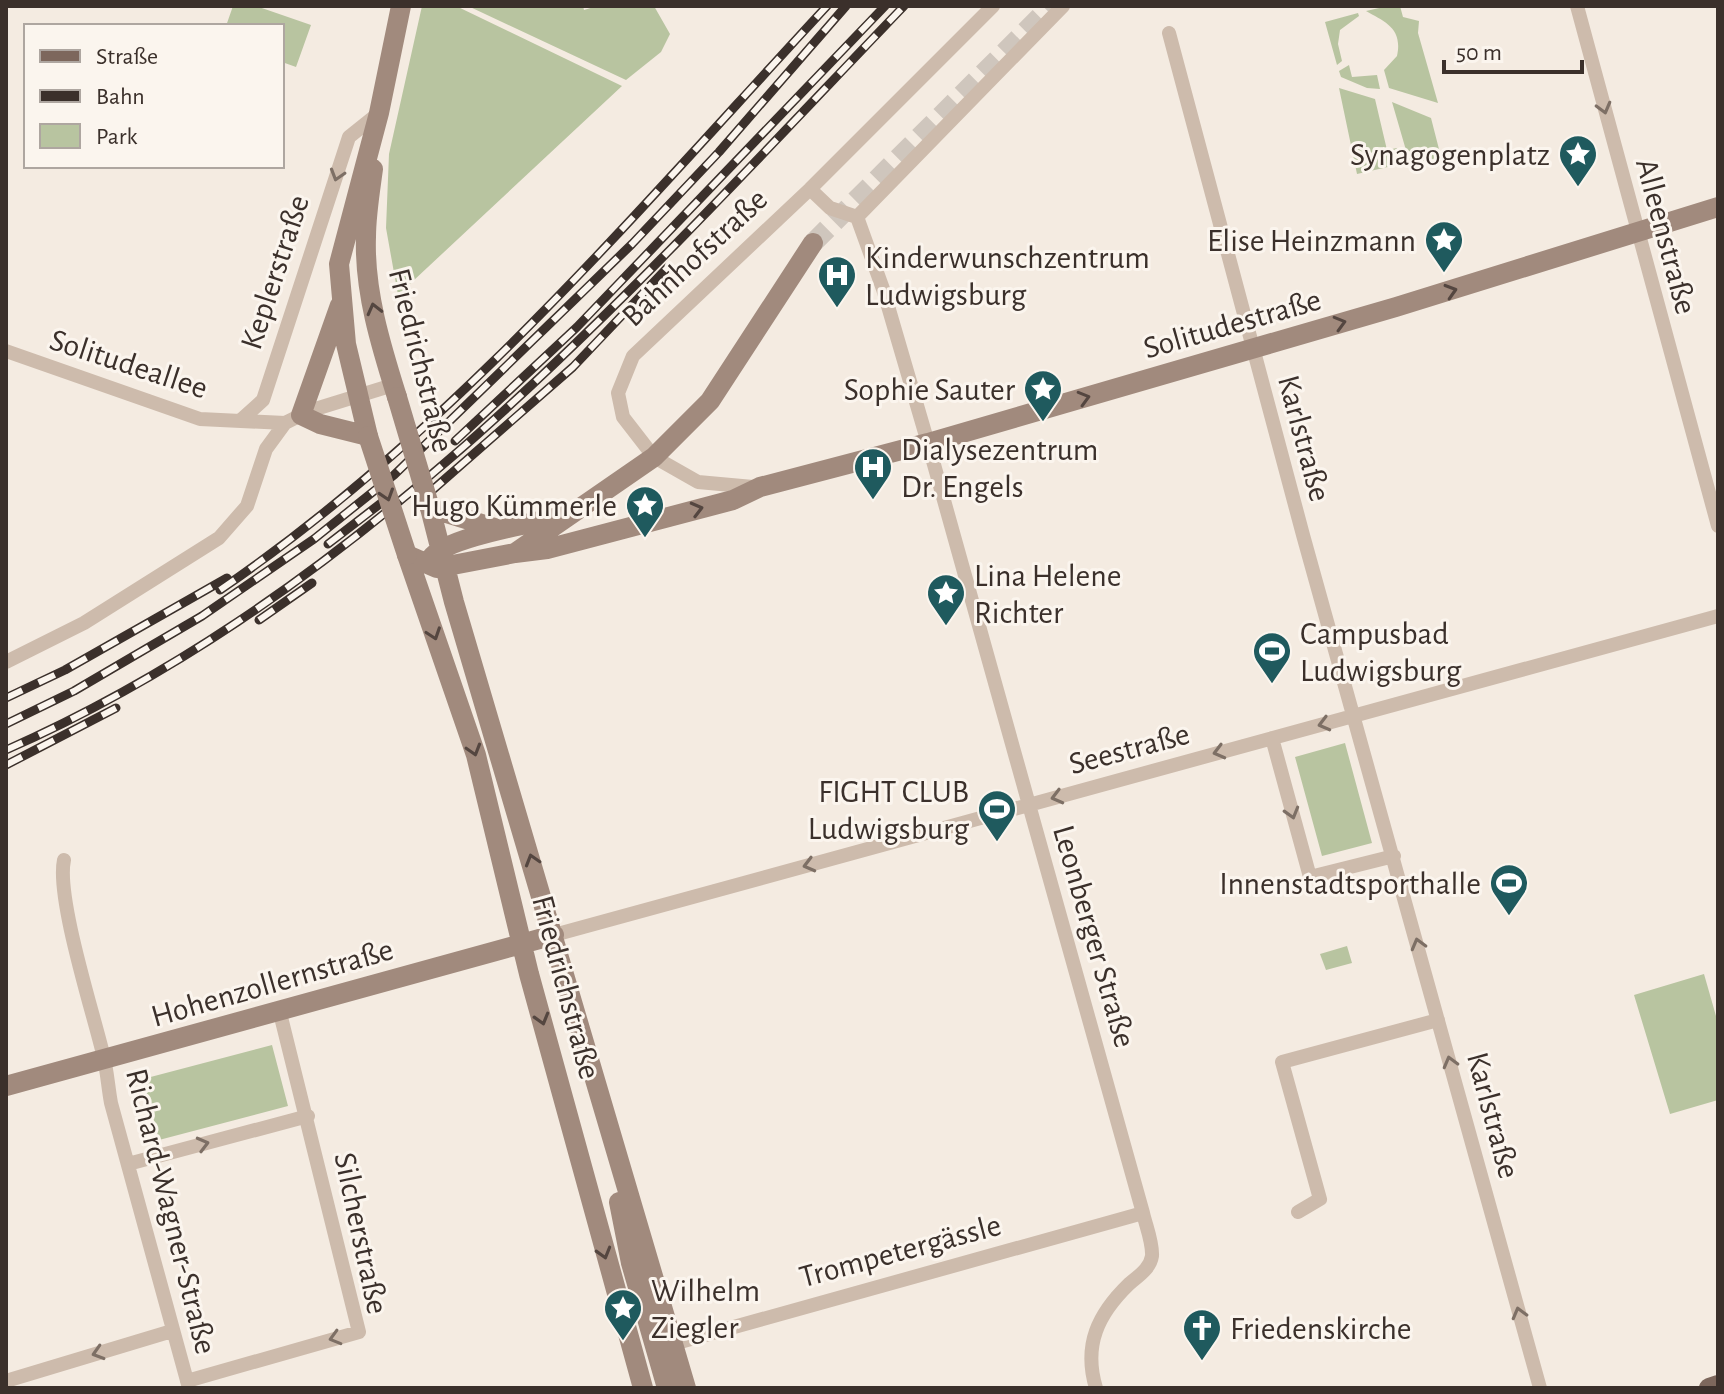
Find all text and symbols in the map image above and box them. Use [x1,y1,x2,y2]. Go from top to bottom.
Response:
legend [24,24,284,168]
scale bar [1444,24,1582,74]
text: 50 m [1456,41,1502,65]
text: Straße [96,45,158,69]
text: Bahn [96,85,145,109]
one-way arrow [1594,101,1611,115]
text: Park [96,125,137,149]
place icon: Synagogenplatz [1557,133,1599,188]
place label: Synagogenplatz [1350,139,1550,171]
street label: Alleenstraße [1630,155,1702,318]
one-way arrow [330,168,346,181]
street label: Bahnhofstraße [616,183,773,333]
street label: Keplerstraße [235,191,315,353]
place icon: Elise Heinzmann [1423,219,1465,274]
place label: Elise Heinzmann [1207,225,1416,257]
place label: Kinderwunschzentrum Ludwigsburg [865,242,1150,311]
hospital icon: Kinderwunschzentrum Ludwigsburg [816,254,858,309]
street label: Friedrichstraße [383,265,459,456]
street label: Solitudestraße [1140,283,1325,365]
one-way arrow [1444,284,1458,300]
one-way arrow [366,303,383,317]
one-way arrow [1332,316,1346,332]
street label: Solitudeallee [46,323,212,404]
place icon: Sophie Sauter [1022,368,1064,423]
street label: Karlstraße [1272,372,1336,505]
place label: Sophie Sauter [844,374,1016,406]
one-way arrow [1076,391,1090,407]
place label: Dialysezentrum Dr. Engels [901,434,1098,503]
hospital icon: Dialysezentrum Dr. Engels [852,446,894,501]
place icon: Hugo Kümmerle [624,484,666,539]
one-way arrow [378,488,394,502]
place label: Hugo Kümmerle [411,490,617,522]
one-way arrow [690,502,704,519]
place label: Lina Helene Richter [974,560,1122,629]
place icon: Lina Helene Richter [925,572,967,627]
place label: Campusbad Ludwigsburg [1300,618,1462,687]
one-way arrow [425,626,441,640]
sports icon: Campusbad Ludwigsburg [1251,630,1293,685]
one-way arrow [1317,714,1331,731]
street label: Seestraße [1066,718,1193,780]
one-way arrow [464,743,480,757]
one-way arrow [1212,743,1226,760]
place label: FIGHT CLUB Ludwigsburg [808,776,969,845]
one-way arrow [1051,787,1065,804]
sports icon: FIGHT CLUB Ludwigsburg [976,788,1018,843]
one-way arrow [1283,806,1299,820]
street label: Leonberger Straße [1047,822,1141,1051]
one-way arrow [525,854,541,867]
one-way arrow [802,856,816,872]
sports icon: Innenstadtsporthalle [1488,862,1530,917]
place label: Innenstadtsporthalle [1219,868,1481,900]
street label: Friedrichstraße [526,892,606,1082]
street label: Hohenzollernstraße [148,933,397,1033]
one-way arrow [1410,938,1427,952]
one-way arrow [533,1012,550,1026]
street label: Karlstraße [1461,1049,1525,1182]
one-way arrow [1443,1056,1460,1070]
street label: Richard-Wagner-Straße [120,1065,222,1357]
one-way arrow [196,1136,210,1153]
street label: Silcherstraße [328,1150,394,1317]
street label: Trompetergässle [796,1209,1004,1293]
one-way arrow [595,1245,611,1259]
place label: Wilhelm Ziegler [651,1275,760,1344]
place icon: Wilhelm Ziegler [602,1287,644,1342]
one-way arrow [1512,1306,1528,1320]
church icon: Friedenskirche [1181,1307,1223,1362]
place label: Friedenskirche [1230,1313,1412,1345]
one-way arrow [329,1329,343,1345]
one-way arrow [91,1344,105,1360]

